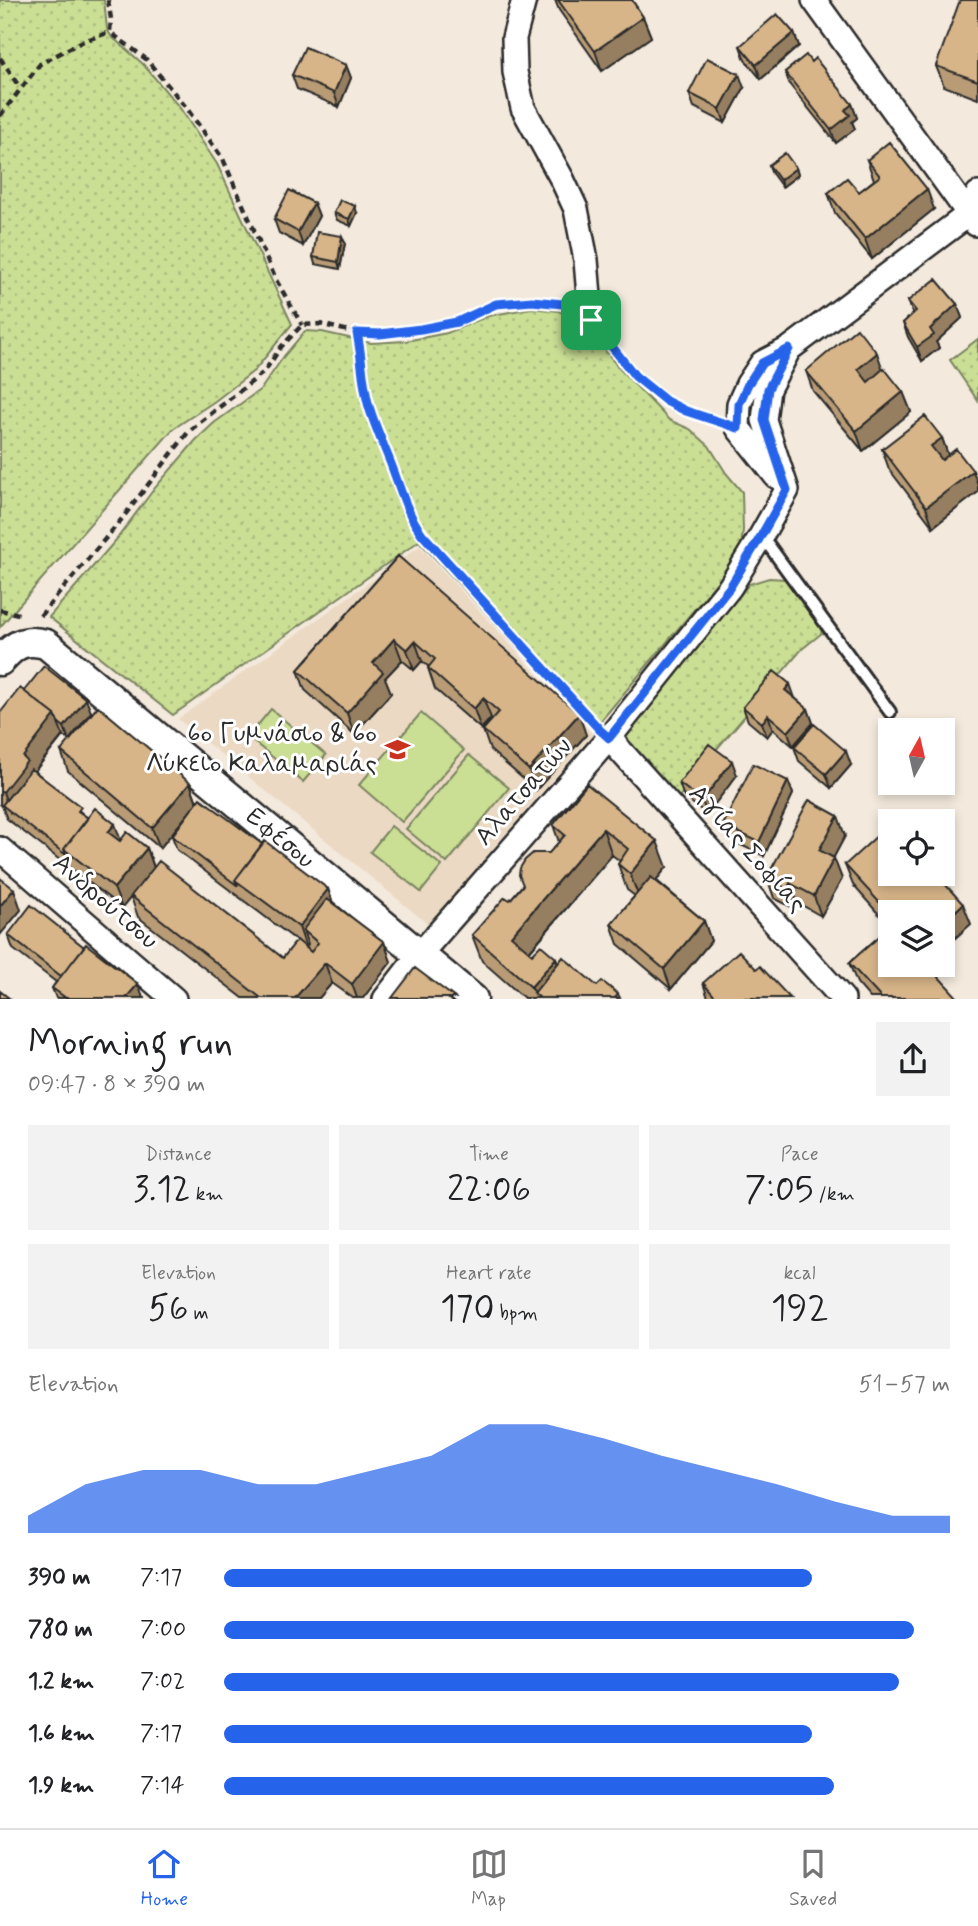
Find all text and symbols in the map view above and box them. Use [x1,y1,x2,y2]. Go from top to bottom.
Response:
pin [561,290,621,350]
icon: arrive [572,301,610,339]
place label: 6ο Γυμνάσιο & 6ο Λύκειο Καλαμαριάς [146,717,377,781]
north arrow [878,718,956,794]
map controls [878,718,955,977]
street label: Αλατσατών [468,731,580,853]
school or university icon: 6ο Γυμνάσιο & 6ο Λύκειο Καλαμαριάς [383,735,411,763]
street label: Αγίας Σοφίας [680,778,814,920]
street label: Εφέσου [238,800,321,877]
button: locate [878,809,955,886]
street label: Ανδρούτσου [45,847,165,957]
button: layers [878,900,955,977]
text: Morning run [28,1019,233,1068]
button: share [876,1022,950,1096]
text: 09:47 · 8 × 390 m [28,1070,205,1100]
text: Distance [145,1142,212,1167]
text: Time [469,1142,509,1167]
text: Pace [781,1142,819,1167]
text: 3.12 [133,1167,191,1213]
text: 22:06 [447,1167,531,1213]
text: 7:05 [745,1167,813,1213]
text: km [191,1182,223,1207]
text: /km [813,1182,855,1207]
text: Elevation [141,1261,216,1286]
text: Heart rate [446,1261,532,1286]
text: kcal [784,1261,816,1286]
text: 56 [148,1286,188,1332]
text: 170 [440,1286,494,1332]
text: 192 [771,1286,828,1332]
text: m [188,1301,209,1326]
text: bpm [494,1301,538,1326]
text: Elevation [28,1370,119,1400]
text: 51–57 m [859,1370,950,1400]
text: 390 m [28,1563,90,1593]
text: 7:17 [140,1563,182,1593]
text: 780 m [28,1615,93,1645]
text: 7:00 [140,1615,186,1645]
text: 1.2 km [28,1667,94,1697]
text: 7:02 [140,1667,185,1697]
text: 1.6 km [28,1719,95,1749]
text: 7:17 [140,1719,182,1749]
text: 1.9 km [28,1771,94,1801]
text: 7:14 [140,1771,184,1801]
tab: Home [141,1845,188,1912]
tab: Map [470,1845,508,1912]
tab: Saved [789,1845,837,1912]

